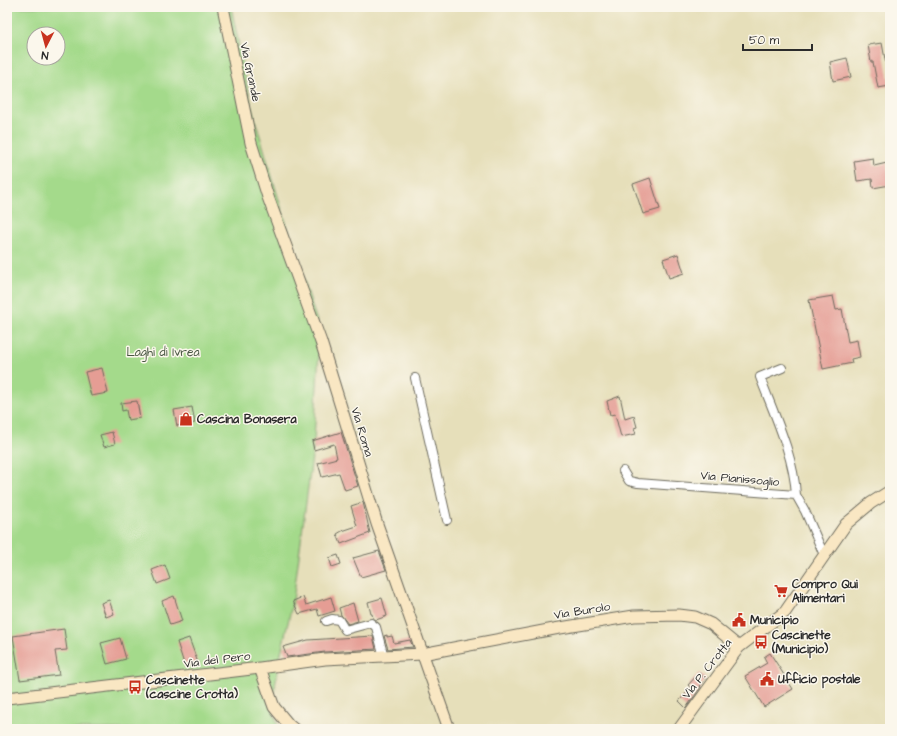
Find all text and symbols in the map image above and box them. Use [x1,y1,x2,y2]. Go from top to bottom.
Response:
north arrow [26,26,66,66]
scale bar [743,26,812,52]
text: 50 m [749,32,780,49]
street label: Via Grande [235,41,265,104]
text: N [41,48,49,63]
park label: Laghi di Ivrea [126,344,200,362]
street label: Via Roma [346,405,378,459]
shop icon: Cascina Bonasera [178,411,194,427]
place label: Cascina Bonasera [197,411,297,428]
street label: Via Pianissoglio [700,467,780,492]
place label: Compro Qui Alimentari [792,576,858,607]
supermarket icon: Compro Qui Alimentari [773,583,789,599]
street label: Via Burolo [553,598,612,624]
public building icon: Municipio [731,612,747,628]
place label: Municipio [750,612,799,630]
place label: Cascinette (Municipio) [771,627,831,659]
bus stop icon: Cascinette (Municipio) [753,634,769,650]
street label: Via P. Crotta [678,635,736,703]
street label: Via del Pero [183,647,252,673]
public building icon: Ufficio postale [759,671,775,687]
place label: Ufficio postale [777,671,861,689]
place label: Cascinette (cascine Crotta) [145,672,239,703]
bus stop icon: Cascinette (cascine Crotta) [127,679,143,695]

